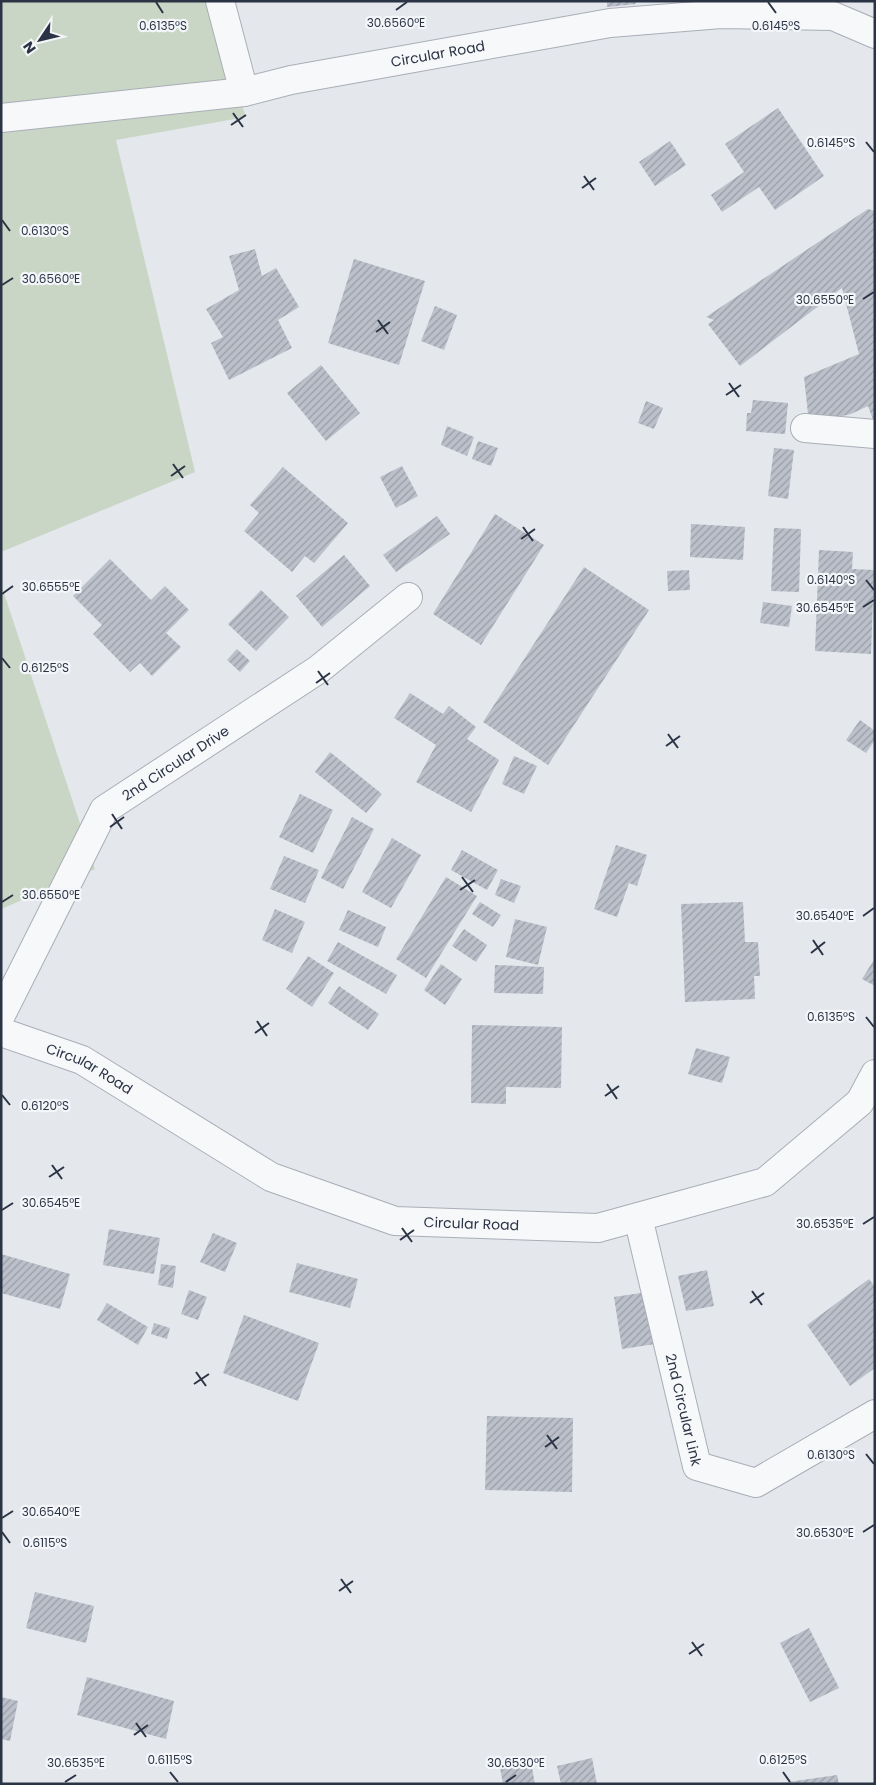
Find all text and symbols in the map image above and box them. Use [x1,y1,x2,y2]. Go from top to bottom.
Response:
text: 30.6560°E [367,14,425,31]
north arrow [15,15,65,65]
text: 0.6135°S [139,17,187,34]
text: 0.6145°S [752,17,800,34]
street label: Circular Road [389,36,486,72]
text: N [18,37,41,58]
text: 0.6145°S [807,134,855,151]
text: 0.6130°S [21,222,69,239]
text: 30.6560°E [22,270,80,287]
text: 30.6550°E [796,291,854,308]
text: 0.6140°S [807,571,855,588]
text: 30.6555°E [22,578,80,595]
text: 30.6545°E [796,599,854,616]
text: 0.6125°S [21,659,69,676]
street label: 2nd Circular Drive [118,720,233,806]
text: 30.6550°E [22,886,80,903]
text: 30.6540°E [796,907,854,924]
text: 0.6135°S [807,1008,855,1025]
street label: Circular Road [43,1038,137,1099]
text: 0.6120°S [21,1097,69,1114]
text: 30.6545°E [22,1194,80,1211]
street label: Circular Road [423,1212,519,1235]
text: 30.6535°E [796,1215,854,1232]
street label: 2nd Circular Link [661,1351,707,1469]
text: 0.6130°S [807,1446,855,1463]
text: 30.6540°E [22,1503,80,1520]
text: 30.6530°E [796,1524,854,1541]
text: 0.6115°S [23,1534,67,1551]
text: 0.6115°S [148,1751,192,1768]
text: 0.6125°S [759,1751,807,1768]
text: 30.6535°E [47,1754,105,1771]
text: 30.6530°E [487,1754,545,1771]

